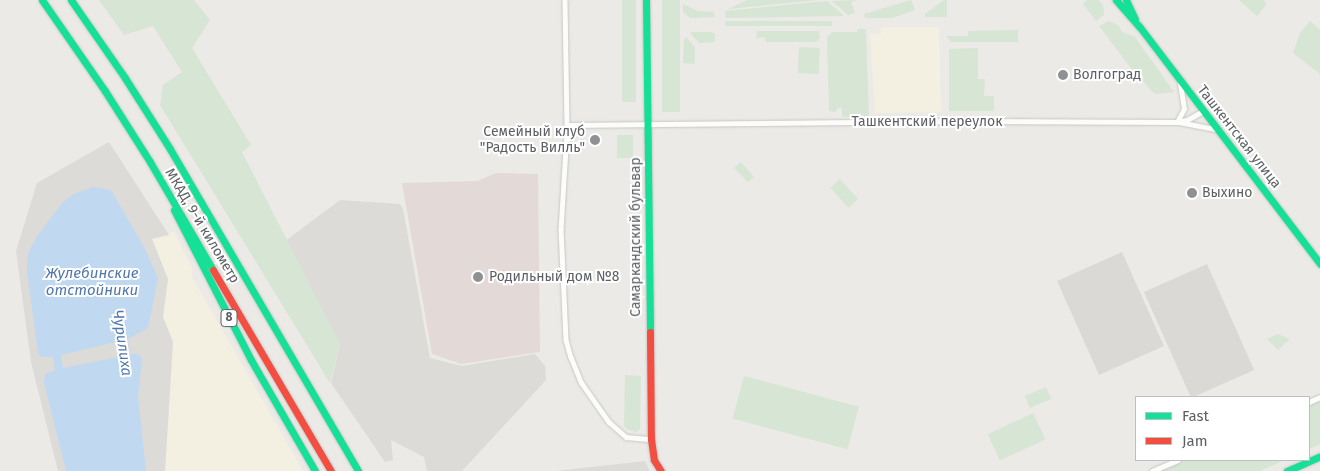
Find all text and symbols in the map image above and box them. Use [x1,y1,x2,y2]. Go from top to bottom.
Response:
place label: Волгоград [1073,67,1141,83]
marker: Волгоград [1057,69,1069,81]
street label: Ташкентская улица [1194,82,1284,192]
street label: Ташкентский переулок [852,114,1002,130]
place label: Семейный клуб "Радость Вилль" [480,124,585,156]
marker: Семейный клуб "Радость Вилль" [589,134,601,146]
street label: Самаркандский бульвар [628,157,644,317]
street label: МКАД, 9-й километр [161,165,243,287]
place label: Выхино [1202,185,1252,201]
marker: Выхино [1186,187,1198,199]
water label: Жулебинские отстойники [45,264,139,299]
place label: Родильный дом №8 [489,269,619,285]
marker: Родильный дом №8 [471,270,485,284]
road number: 8 [220,308,238,328]
water label: Чурилиха [108,309,136,377]
legend [1135,396,1310,461]
text: Fast [1182,407,1209,425]
text: Jam [1182,432,1208,450]

